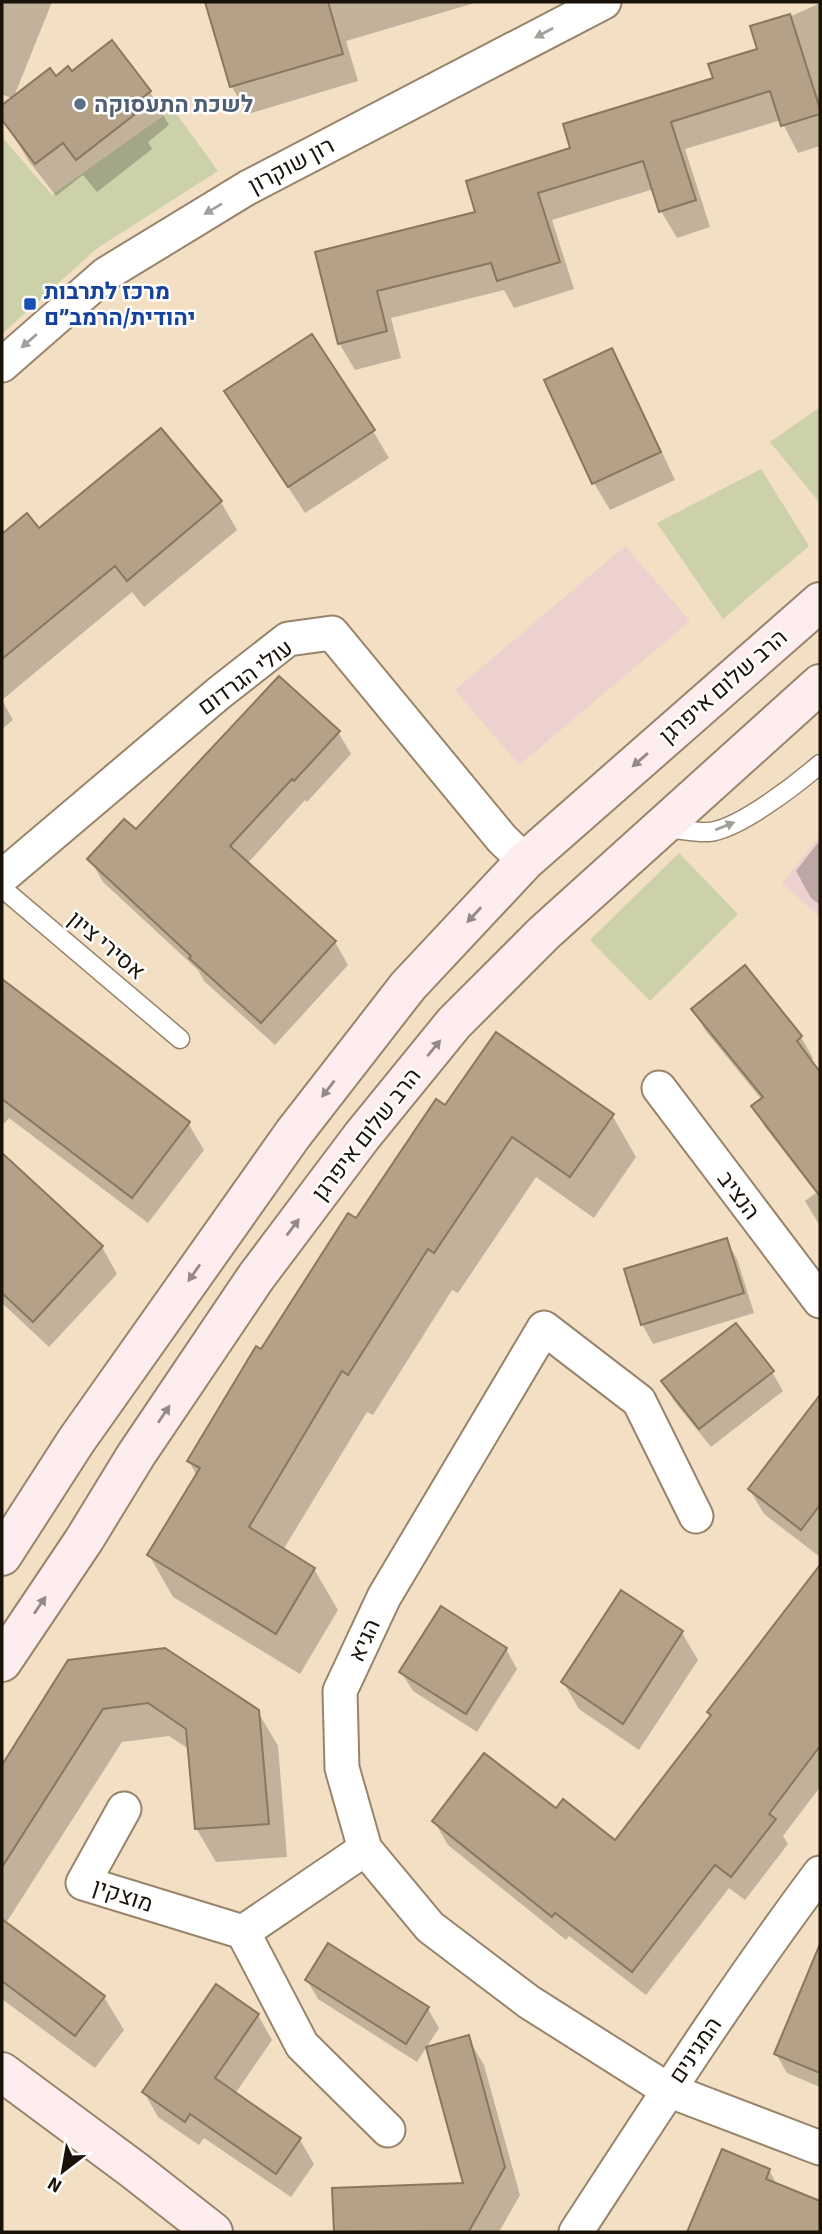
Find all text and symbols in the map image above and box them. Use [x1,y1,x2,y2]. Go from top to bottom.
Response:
one-way arrow [533,27,553,39]
place label: לשכת התעסוקה [94,88,253,121]
marker: לשכת התעסוקה [72,96,88,112]
street label: רון שוקרון [242,129,340,202]
one-way arrow [203,202,223,215]
place label: מרכז לתרבות יהודית/הרמב״ם [44,275,195,334]
marker: מרכז לתרבות יהודית/הרמב״ם [22,296,38,312]
one-way arrow [20,333,38,349]
street label: הרב שלום איפרגן [652,621,795,751]
street label: עולי הגרדום [191,632,300,723]
one-way arrow [631,752,649,768]
one-way arrow [715,821,736,832]
street label: אסירי ציון [61,903,153,988]
one-way arrow [467,906,483,923]
one-way arrow [426,1040,441,1058]
street label: הרב שלום איפרגן [304,1061,429,1208]
one-way arrow [320,1080,335,1098]
street label: הנציב [709,1164,768,1227]
one-way arrow [286,1219,301,1237]
one-way arrow [188,1264,202,1282]
one-way arrow [157,1405,171,1423]
one-way arrow [33,1596,47,1614]
street label: הגיא [340,1613,389,1667]
street label: מוצקין [88,1870,157,1921]
street label: המגינים [661,2010,730,2090]
north arrow [28,2136,98,2206]
text: N [43,2169,67,2199]

